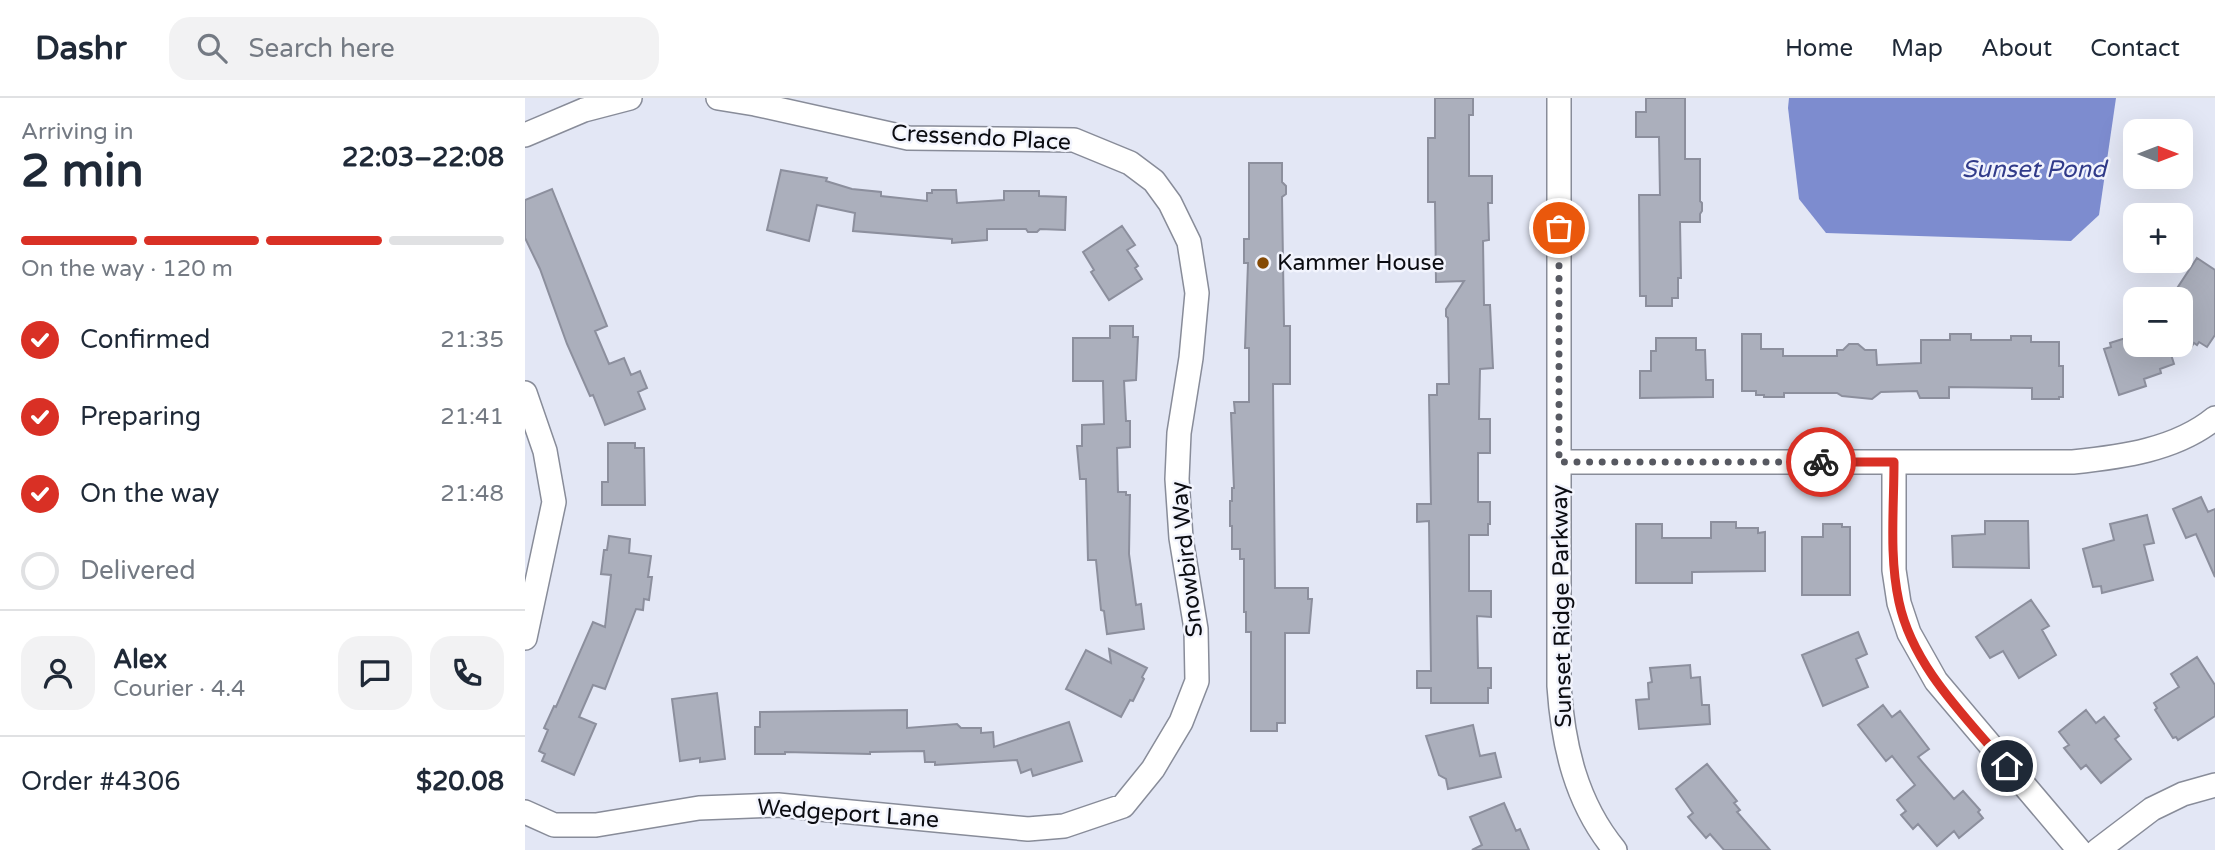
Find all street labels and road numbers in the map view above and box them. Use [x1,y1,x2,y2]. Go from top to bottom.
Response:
street label: Cressendo Place [890,119,1072,157]
street label: Snowbird Way [1165,480,1209,638]
street label: Sunset Ridge Parkway [1546,484,1578,728]
street label: Wedgeport Lane [756,794,940,834]

